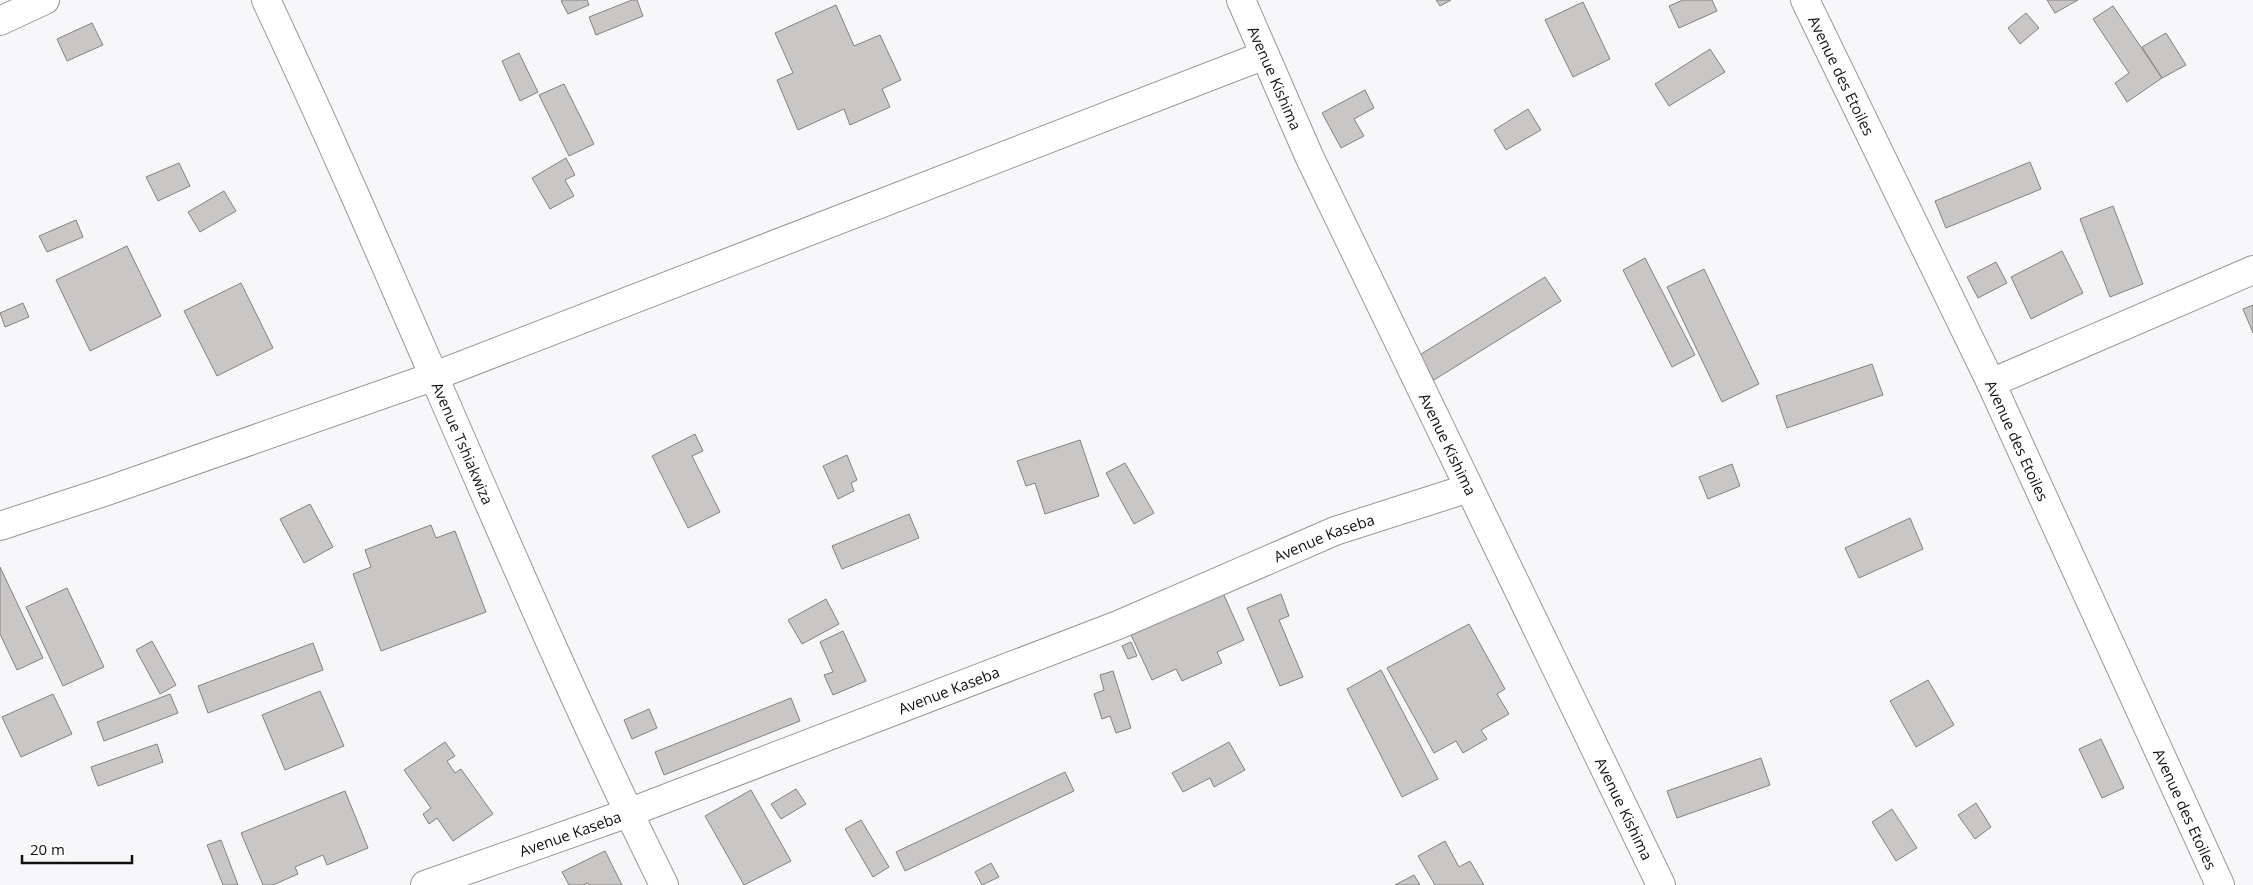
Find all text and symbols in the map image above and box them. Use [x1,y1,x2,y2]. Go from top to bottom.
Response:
street label: Avenue des Etoiles [1804,12,1879,139]
street label: Avenue Kishima [1244,23,1306,133]
street label: Avenue des Etoiles [1981,377,2053,504]
street label: Avenue Tshiakwiza [428,379,498,508]
street label: Avenue Kishima [1415,389,1481,499]
street label: Avenue Kaseba [1270,509,1377,566]
street label: Avenue Kaseba [895,661,1002,718]
street label: Avenue des Etoiles [2149,745,2222,873]
street label: Avenue Kishima [1591,754,1657,863]
street label: Avenue Kaseba [516,806,624,861]
scale bar [22,832,132,864]
text: 20 m [30,839,65,859]

